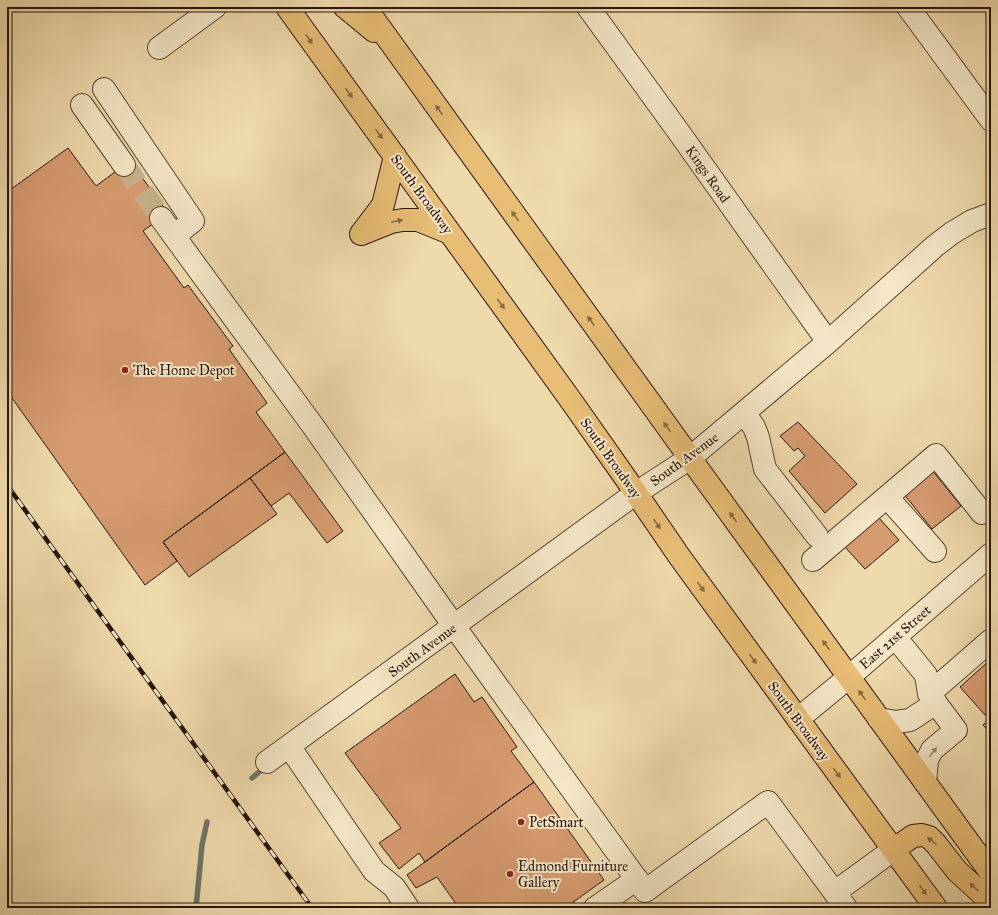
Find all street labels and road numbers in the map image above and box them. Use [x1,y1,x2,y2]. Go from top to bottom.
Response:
street label: Kings Road [682,142,733,206]
street label: South Broadway [387,151,456,238]
street label: South Broadway [577,415,645,502]
street label: South Avenue [647,429,722,490]
street label: East 21st Street [856,602,935,673]
street label: South Avenue [385,620,460,681]
street label: South Broadway [764,678,833,765]

